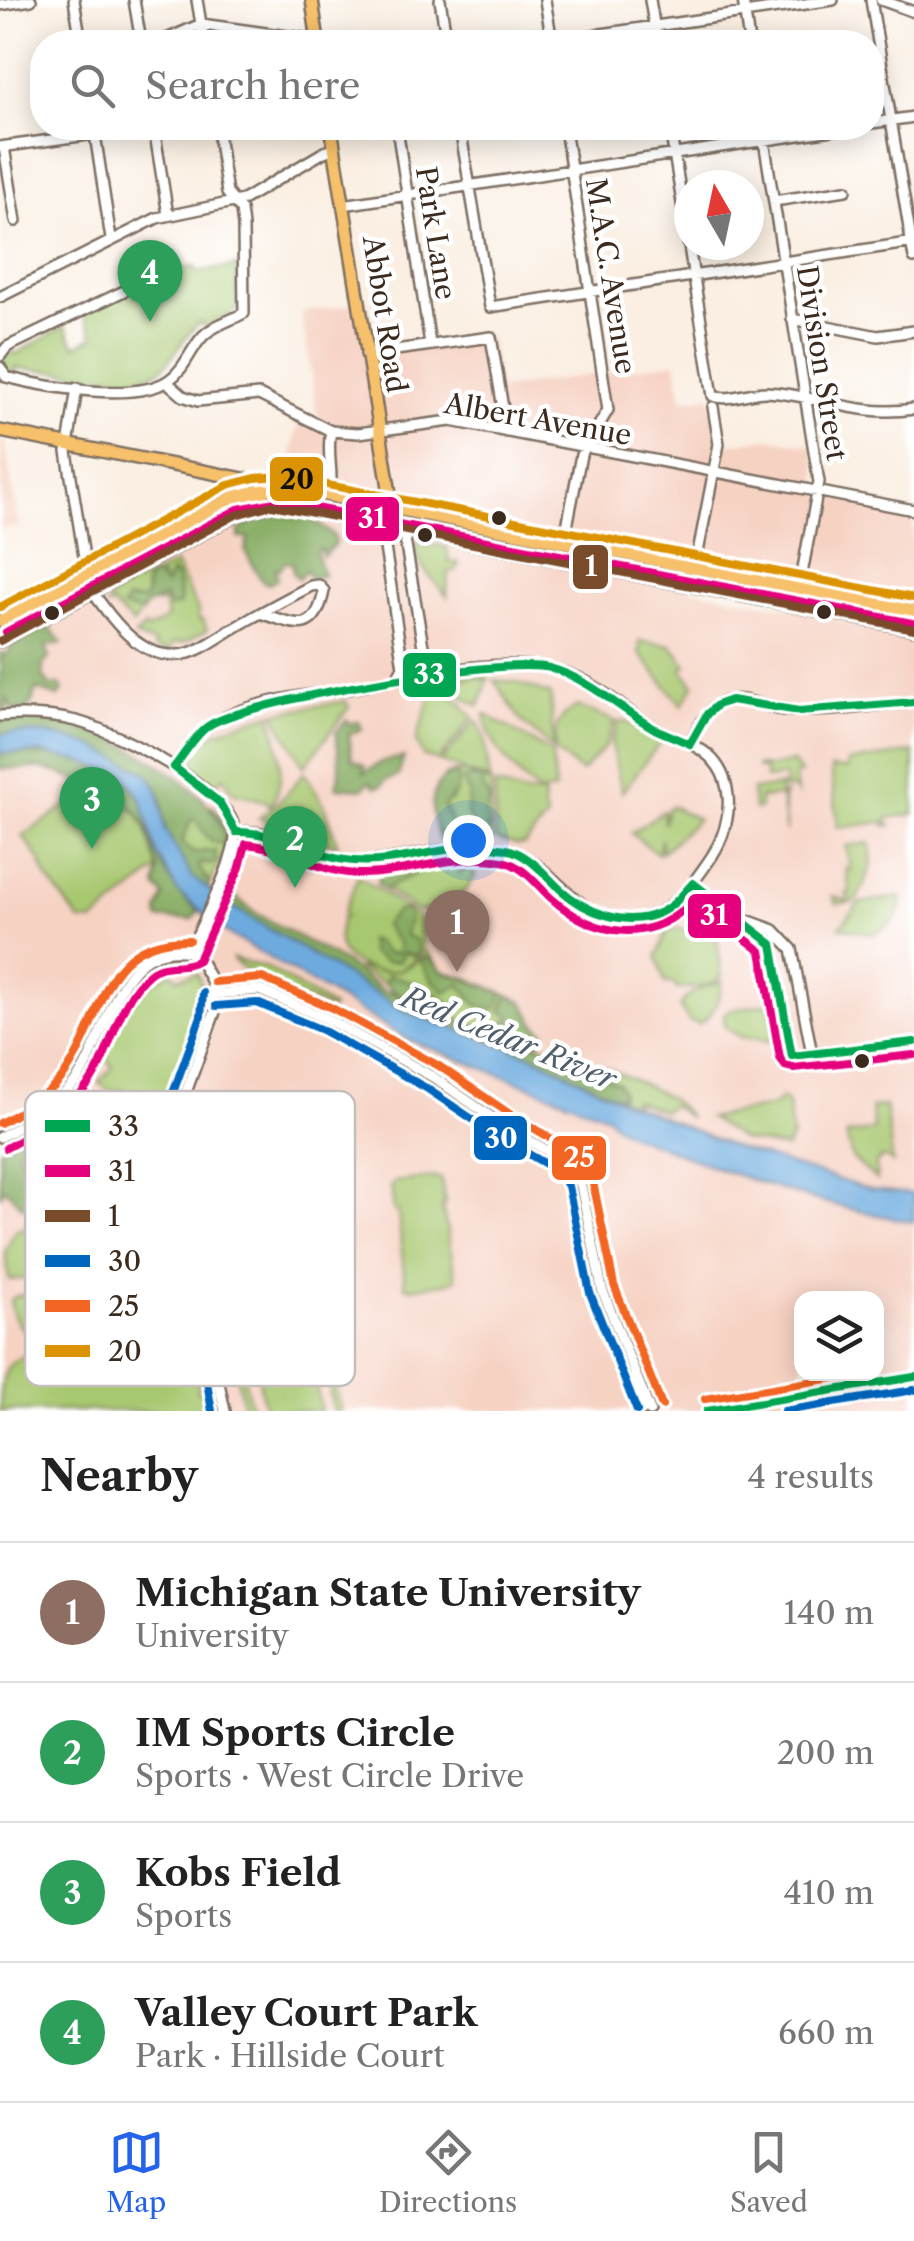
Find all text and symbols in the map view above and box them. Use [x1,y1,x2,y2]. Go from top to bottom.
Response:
search box [30,30,884,140]
icon: search [65,58,120,113]
text: Search here [145,62,360,109]
street label: Park Lane [409,164,463,302]
north arrow [674,170,764,260]
street label: M.A.C. Avenue [579,176,643,376]
street label: Abbot Road [356,232,414,395]
pin: 4 [118,240,182,322]
street label: Division Street [790,263,854,463]
street label: Albert Avenue [441,386,634,452]
line badge: 20 [268,455,325,503]
text: 20 [280,462,314,496]
line badge: 31 [344,495,401,543]
text: 31 [358,501,387,535]
unlabelled marker [489,508,509,528]
unlabelled marker [415,525,435,545]
line badge: 1 [571,543,610,591]
text: 1 [585,549,598,583]
unlabelled marker [814,602,834,622]
unlabelled marker [42,603,62,623]
line badge: 33 [401,651,458,699]
text: 33 [413,657,445,691]
pin: 3 [59,766,124,849]
pin: 2 [262,806,328,888]
your location [443,815,494,866]
pin: 1 [424,890,490,972]
line badge: 31 [686,892,743,940]
text: 31 [700,898,729,932]
water label: Red Cedar River [395,977,623,1099]
unlabelled marker [852,1051,872,1071]
legend [25,1091,355,1386]
text: 33 [108,1109,139,1143]
line badge: 30 [472,1114,529,1162]
text: 30 [484,1121,518,1155]
line badge: 25 [550,1134,608,1182]
text: 25 [563,1140,595,1174]
text: 31 [108,1154,135,1188]
text: 1 [108,1199,120,1233]
text: 30 [108,1244,141,1278]
text: 25 [108,1289,139,1323]
map controls [794,1291,884,1381]
button: layers [794,1291,884,1381]
text: 20 [108,1334,142,1368]
text: Nearby [40,1450,198,1502]
text: 4 results [748,1457,874,1496]
text: Michigan State University [135,1569,641,1616]
text: 1 [65,1593,80,1632]
text: 140 m [783,1593,874,1632]
text: University [135,1616,289,1655]
text: IM Sports Circle [135,1709,455,1756]
text: 2 [63,1733,82,1772]
text: 200 m [777,1733,874,1772]
text: Sports · West Circle Drive [135,1756,524,1795]
text: Kobs Field [135,1849,341,1896]
text: 3 [63,1873,82,1912]
text: 410 m [783,1873,874,1912]
text: Sports [135,1896,232,1935]
text: Valley Court Park [135,1989,478,2036]
text: 4 [63,2013,82,2052]
text: 660 m [778,2013,874,2052]
text: Park · Hillside Court [135,2036,444,2075]
tab: Map [106,2125,166,2219]
tab: Directions [379,2125,517,2219]
tab: Saved [730,2125,808,2219]

